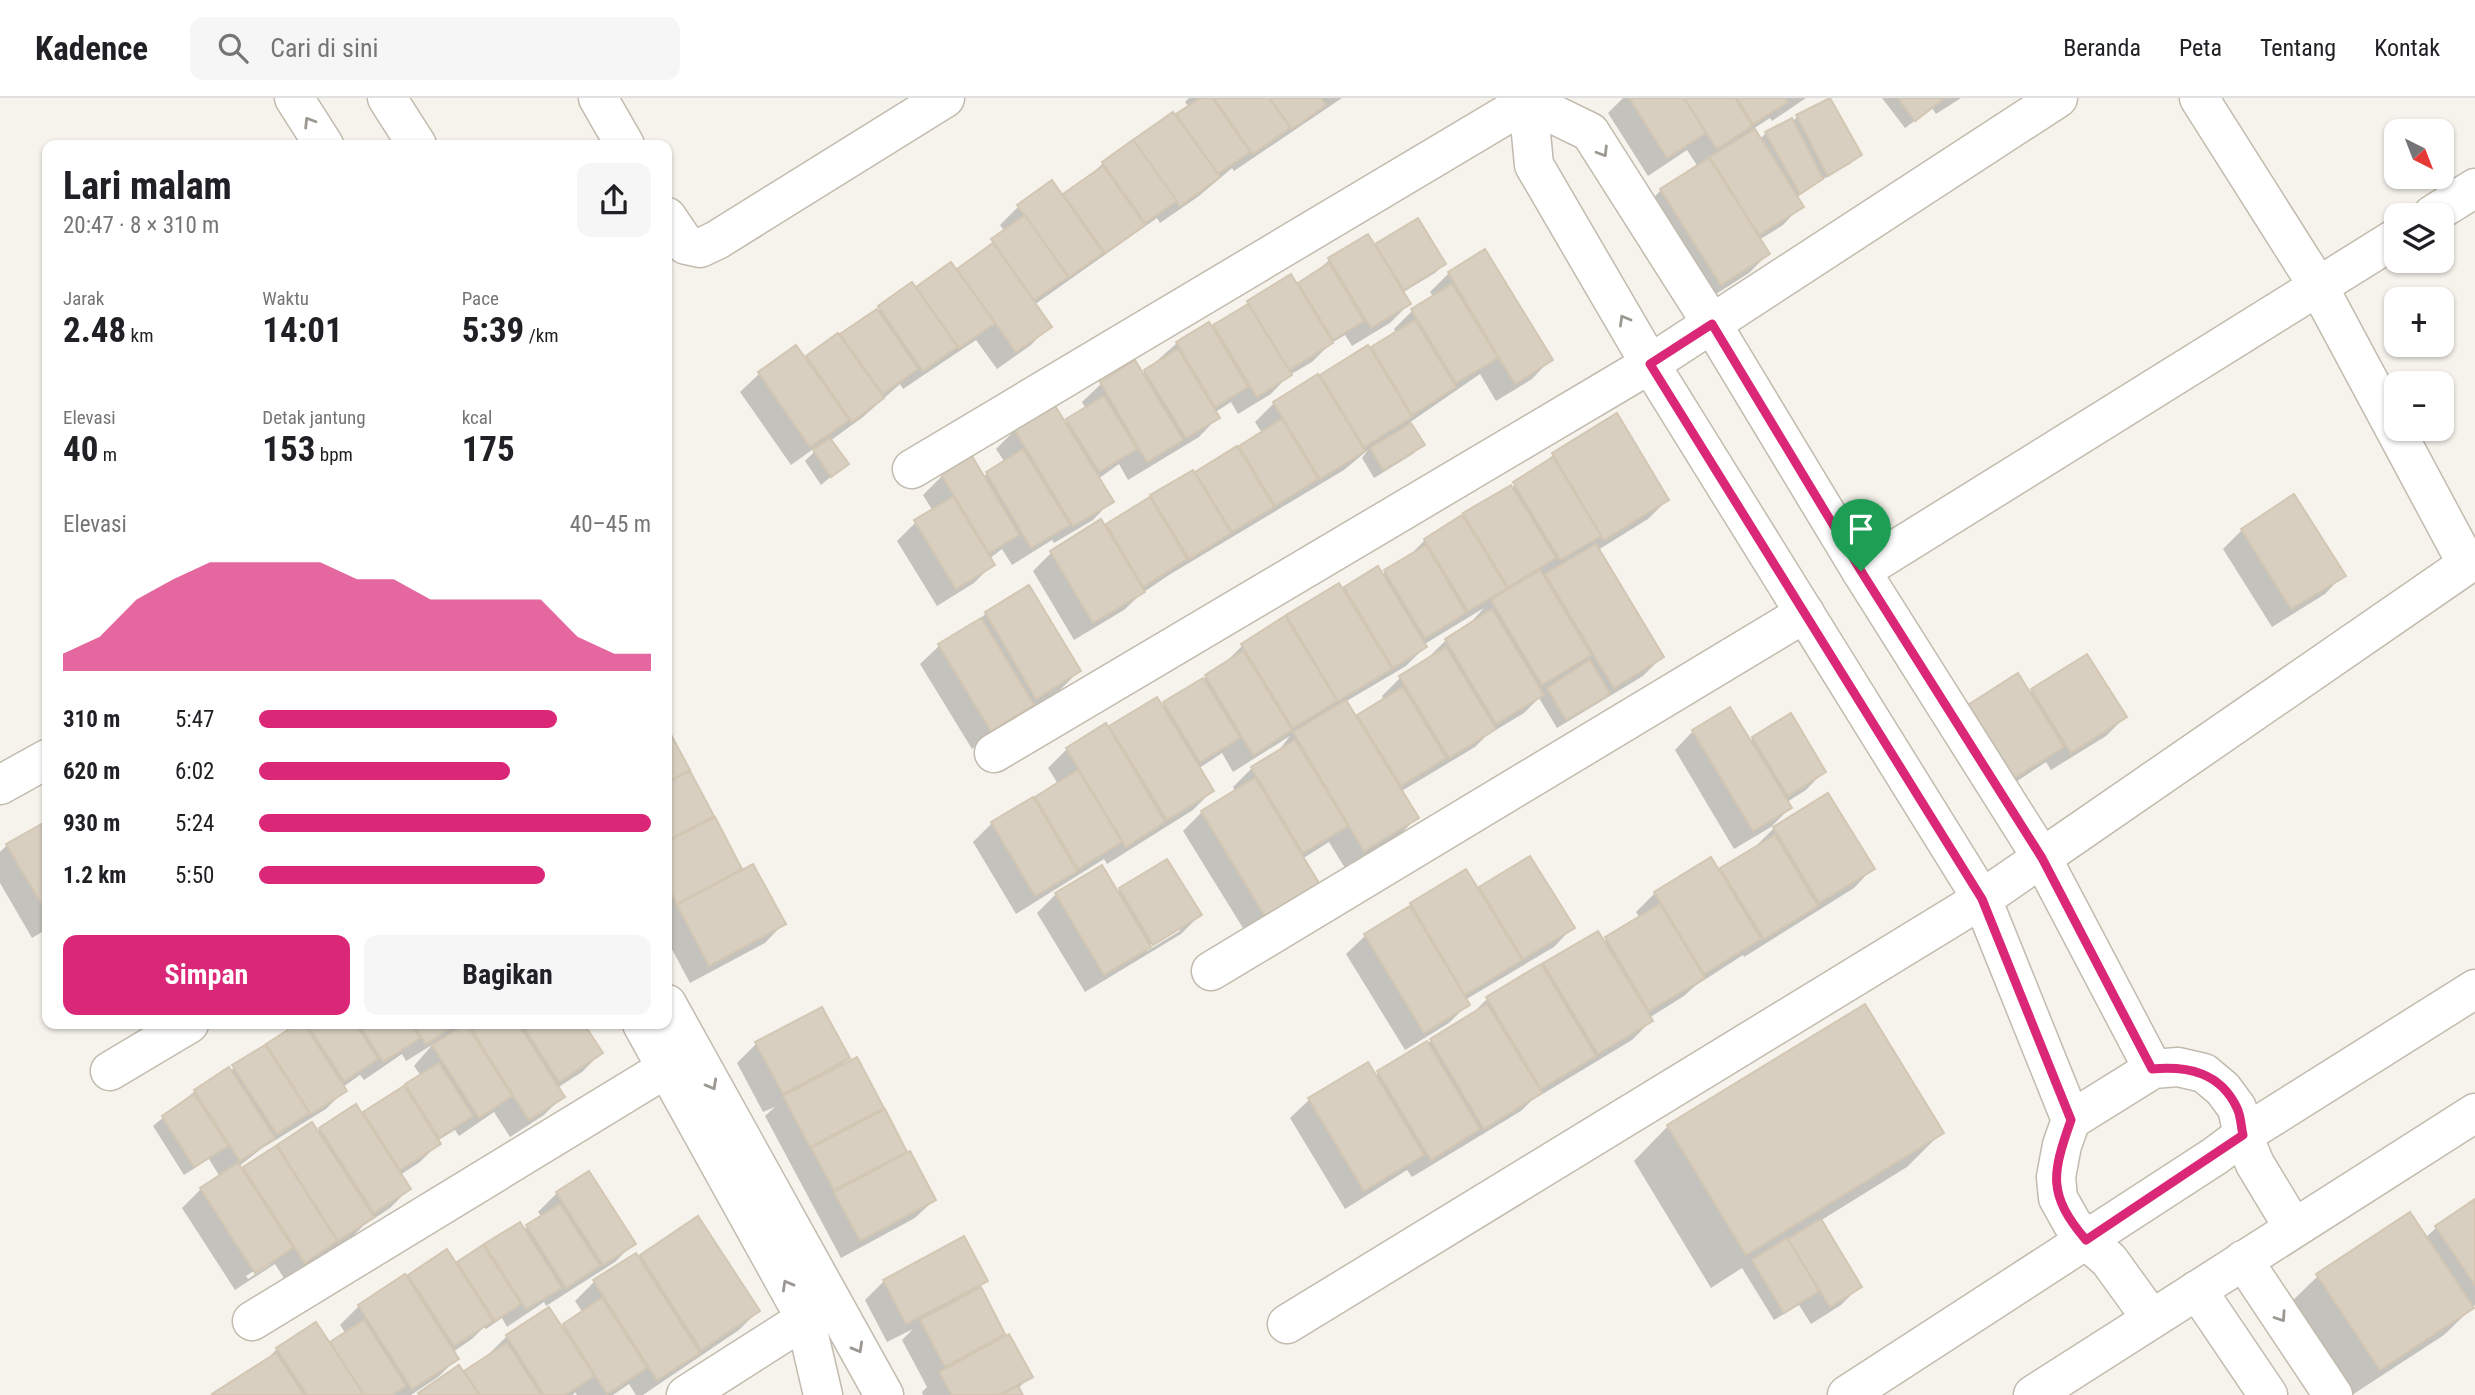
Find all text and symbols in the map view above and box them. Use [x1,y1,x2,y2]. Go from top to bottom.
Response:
search box [190,17,680,80]
text: Kadence [35,29,148,68]
icon: search [214,29,252,67]
text: Cari di sini [270,33,378,63]
text: Beranda [2063,34,2141,62]
text: Peta [2179,34,2222,62]
text: Tentang [2260,34,2336,62]
text: Kontak [2374,34,2440,62]
one-way arrow [304,116,317,129]
north arrow [2384,119,2454,189]
map controls [2384,119,2454,441]
one-way arrow [1595,144,1608,157]
button: share [577,163,651,237]
text: Lari malam [63,164,232,208]
button: layers [2384,203,2454,273]
text: 20:47 · 8 × 310 m [63,212,219,239]
text: Jarak [63,287,104,310]
text: Waktu [262,287,309,310]
text: Pace [462,287,499,310]
button: + [2384,287,2454,357]
text: 2.48 [63,310,126,351]
text: 14:01 [262,310,343,351]
text: 5:39 [462,310,524,351]
one-way arrow [1619,314,1632,327]
text: km [126,324,153,347]
text: /km [524,324,559,347]
button: − [2384,371,2454,441]
text: Elevasi [63,406,116,429]
text: Detak jantung [262,406,366,429]
text: kcal [462,406,492,429]
text: 40 [63,429,98,470]
text: 153 [262,429,315,470]
text: 175 [462,429,515,470]
text: m [98,443,117,466]
text: bpm [315,443,353,466]
pin [1831,499,1891,571]
icon: arrive [1842,510,1880,548]
text: Elevasi [63,511,127,538]
text: 40–45 m [570,511,651,538]
text: 310 m [63,706,120,733]
text: 5:47 [175,706,214,733]
text: 620 m [63,758,120,785]
text: 6:02 [175,758,214,785]
text: 930 m [63,810,120,837]
text: 5:24 [175,810,214,837]
text: 1.2 km [63,862,126,889]
text: 5:50 [175,862,214,889]
button: Simpan [63,935,350,1015]
button: Bagikan [364,935,651,1015]
one-way arrow [704,1078,717,1090]
one-way arrow [782,1279,795,1292]
one-way arrow [2273,1309,2285,1322]
one-way arrow [850,1341,863,1354]

